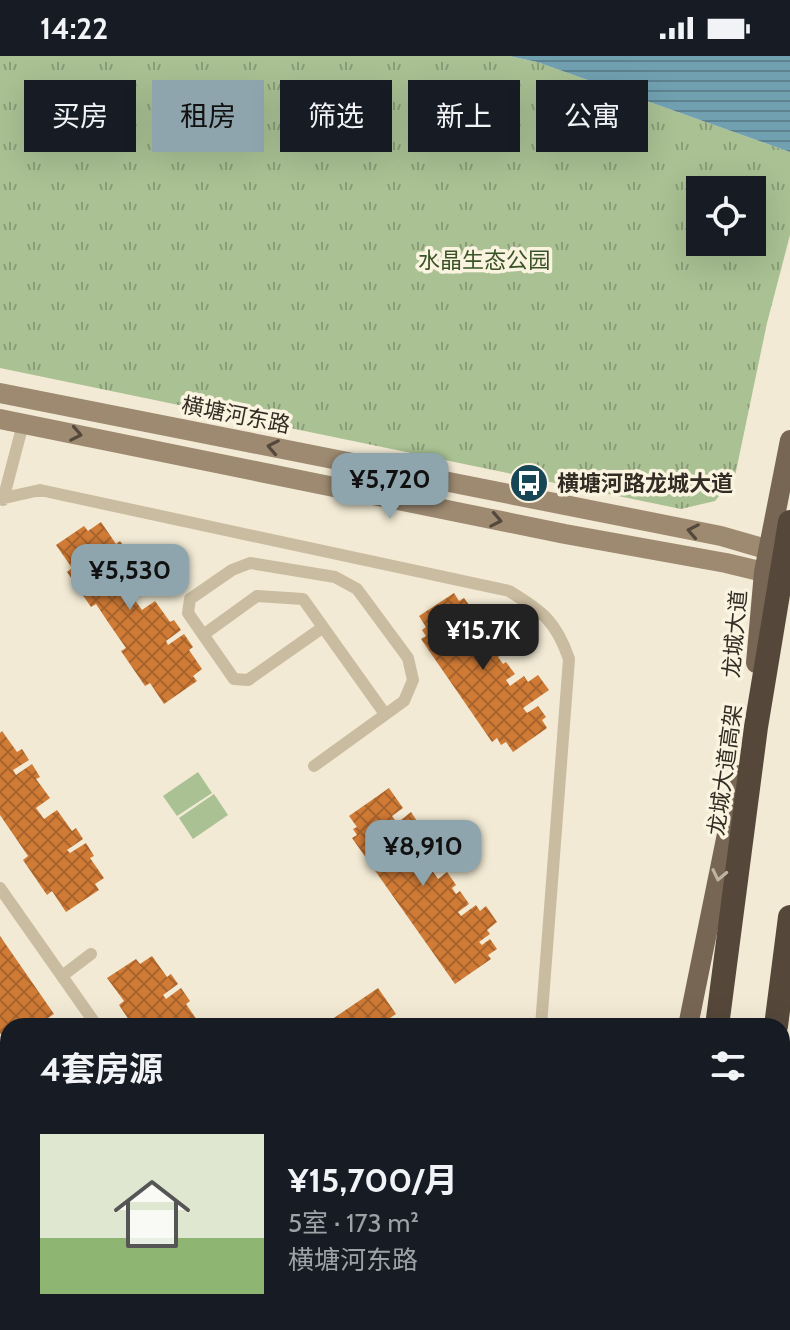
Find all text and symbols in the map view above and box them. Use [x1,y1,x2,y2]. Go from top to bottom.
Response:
text: 14:22 [40,10,108,47]
chip: 买房 [24,80,136,152]
chip: 租房 [152,80,264,152]
chip: 筛选 [280,80,392,152]
chip: 新上 [408,80,520,152]
chip: 公寓 [536,80,648,152]
map controls [686,176,766,256]
button: locate [686,176,766,256]
park label: 水晶生态公园 [418,247,550,274]
street label: 横塘河东路 [179,391,293,439]
one-way arrow [70,425,83,442]
one-way arrow [267,439,280,456]
pin: ¥5,720 [325,453,455,521]
bus stop icon: 横塘河路龙城大道 [508,462,550,504]
text: ¥5,720 [349,463,431,495]
place label: 横塘河路龙城大道 [557,470,733,497]
one-way arrow [489,510,503,527]
one-way arrow [687,523,700,540]
pin: ¥5,530 [65,544,195,612]
text: ¥5,530 [89,554,171,586]
street label: 龙城大道 [718,589,752,679]
pin: ¥15.7K [418,604,548,672]
text: ¥15.7K [446,614,520,646]
street label: 龙城大道高架 [702,703,748,837]
pin: ¥8,910 [358,820,488,888]
text: ¥8,910 [383,830,463,862]
one-way arrow [711,869,728,882]
icon: filters [706,1044,750,1088]
text: 4套房源 [40,1048,163,1090]
text: ¥15,700/月 [288,1159,458,1201]
icon: home [104,1166,200,1262]
text: 5室 · 173 m² [288,1207,419,1239]
text: 横塘河东路 [288,1244,418,1276]

